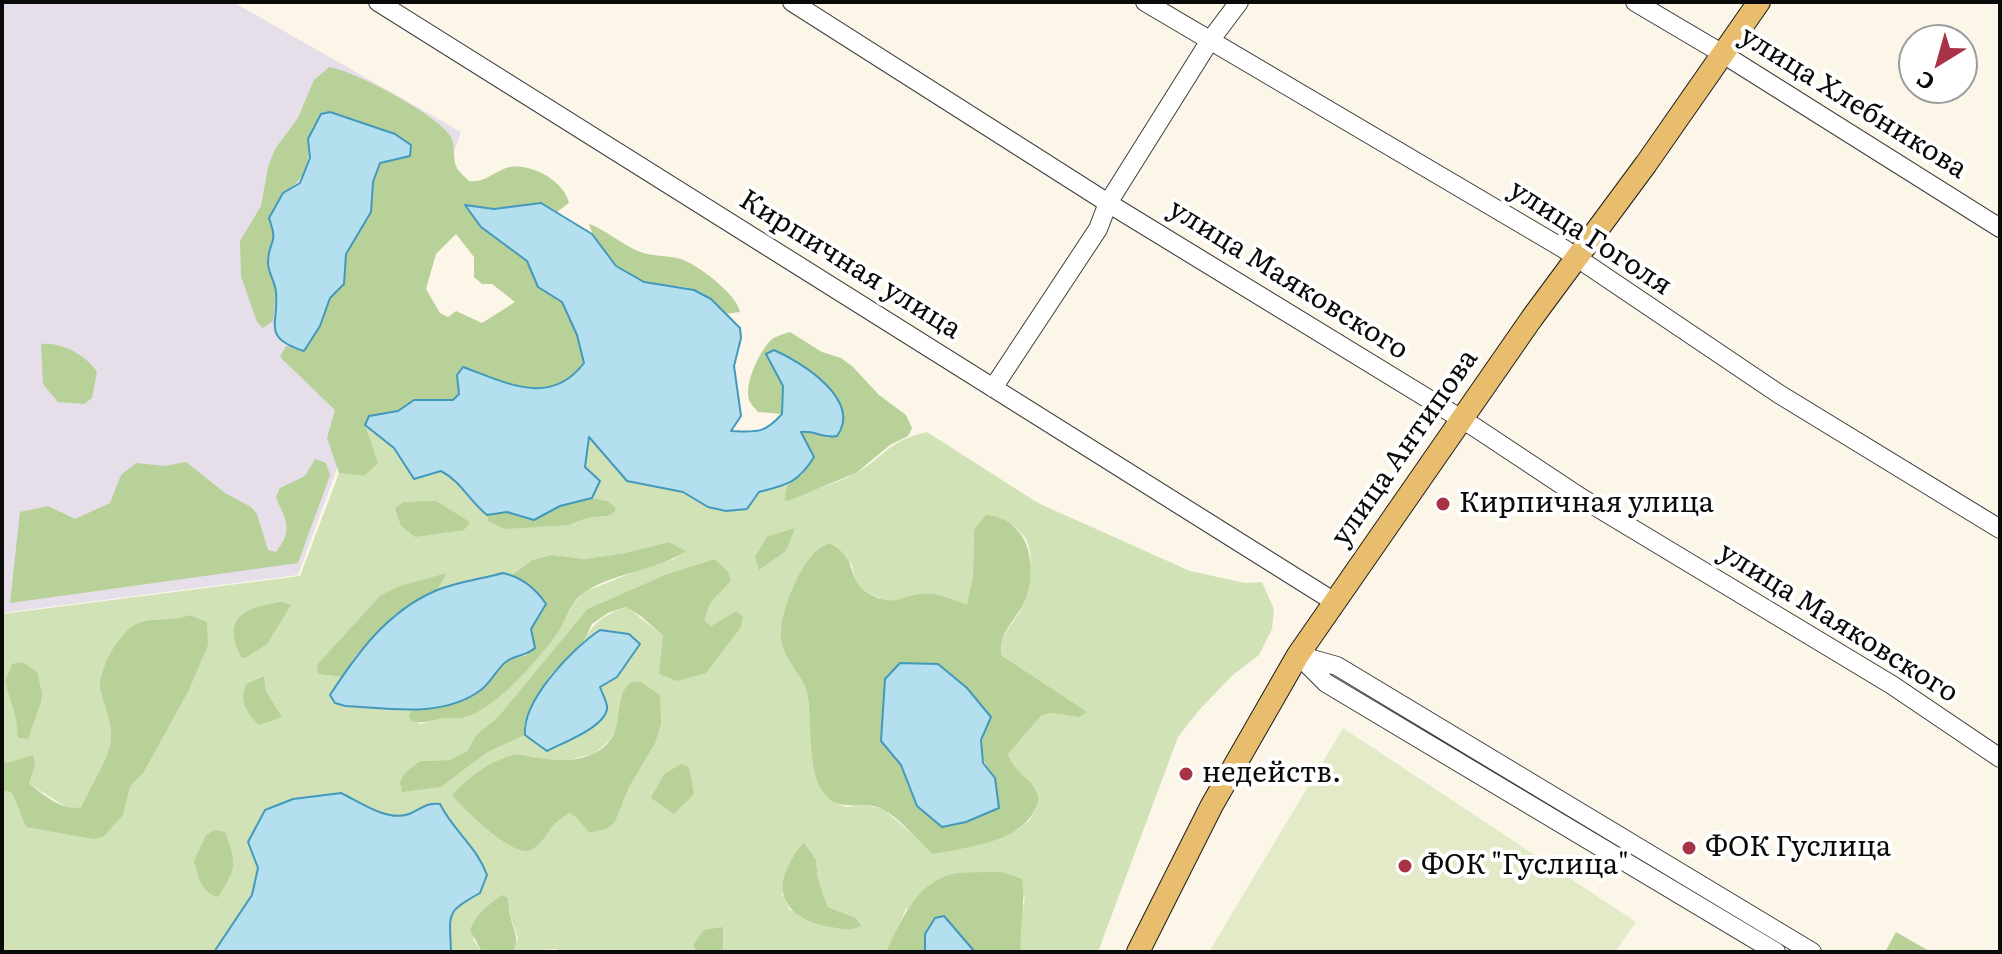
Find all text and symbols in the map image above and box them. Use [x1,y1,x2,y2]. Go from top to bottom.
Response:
street label: улица Хлебникова [1733,19,1973,187]
north arrow [1898,24,1978,104]
text: С [1908,64,1941,100]
street label: улица Гоголя [1502,173,1678,303]
street label: Кирпичная улица [733,183,967,347]
street label: улица Маяковского [1162,192,1414,368]
street label: улица Антипова [1325,343,1485,553]
place label: Кирпичная улица [1459,487,1714,521]
marker: Кирпичная улица [1434,495,1452,513]
street label: улица Маяковского [1712,535,1964,711]
place label: недейств. [1202,757,1341,791]
marker: недейств. [1177,765,1195,783]
place label: ФОК Гуслица [1705,831,1891,865]
marker: ФОК Гуслица [1680,839,1698,857]
place label: ФОК "Гуслица" [1421,849,1629,883]
marker: ФОК "Гуслица" [1396,857,1414,875]

